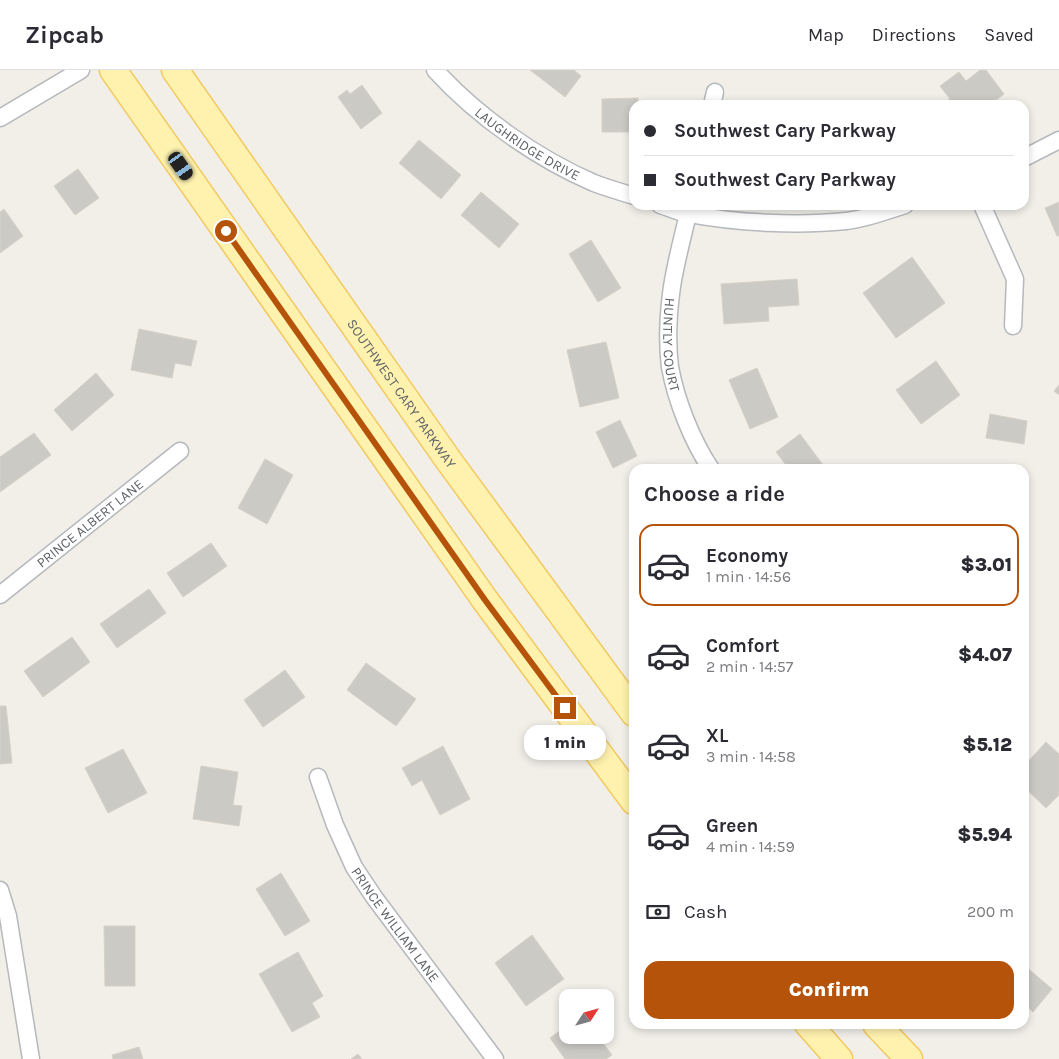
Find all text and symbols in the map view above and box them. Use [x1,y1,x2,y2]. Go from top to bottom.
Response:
text: Zipcab [25,21,104,49]
text: Map [808,24,844,46]
text: Directions [872,24,956,46]
text: Saved [984,24,1034,46]
street label: LAUGHRIDGE DRIVE [472,104,583,184]
text: Southwest Cary Parkway [674,120,896,142]
car [166,149,195,183]
text: Southwest Cary Parkway [674,169,896,191]
route start [215,220,237,242]
street label: HUNTLY COURT [660,297,684,393]
street label: SOUTHWEST CARY PARKWAY [344,316,460,472]
street label: PRINCE ALBERT LANE [33,475,147,571]
text: Choose a ride [644,481,785,507]
icon: car [646,543,691,588]
text: Economy [706,545,788,567]
text: $3.01 [960,554,1012,576]
text: 1 min · 14:56 [706,567,791,586]
icon: car [646,633,691,678]
text: Comfort [706,635,780,657]
text: $4.07 [958,644,1012,666]
text: 2 min · 14:57 [706,657,793,676]
route end [554,697,576,719]
icon: car [646,723,691,768]
text: XL [706,725,728,747]
callout: 1 min [524,726,606,760]
text: 1 min [544,733,586,752]
text: $5.12 [962,734,1012,756]
text: 3 min · 14:58 [706,747,796,766]
icon: car [646,813,691,858]
text: Green [706,815,758,837]
text: $5.94 [957,824,1012,846]
text: 4 min · 14:59 [706,837,795,856]
street label: PRINCE WILLIAM LANE [348,864,443,986]
icon: cash [644,898,672,926]
text: Cash [684,901,728,923]
text: 200 m [967,902,1014,921]
button: Confirm [644,961,1014,1019]
north arrow [559,989,614,1044]
map controls [559,989,614,1044]

